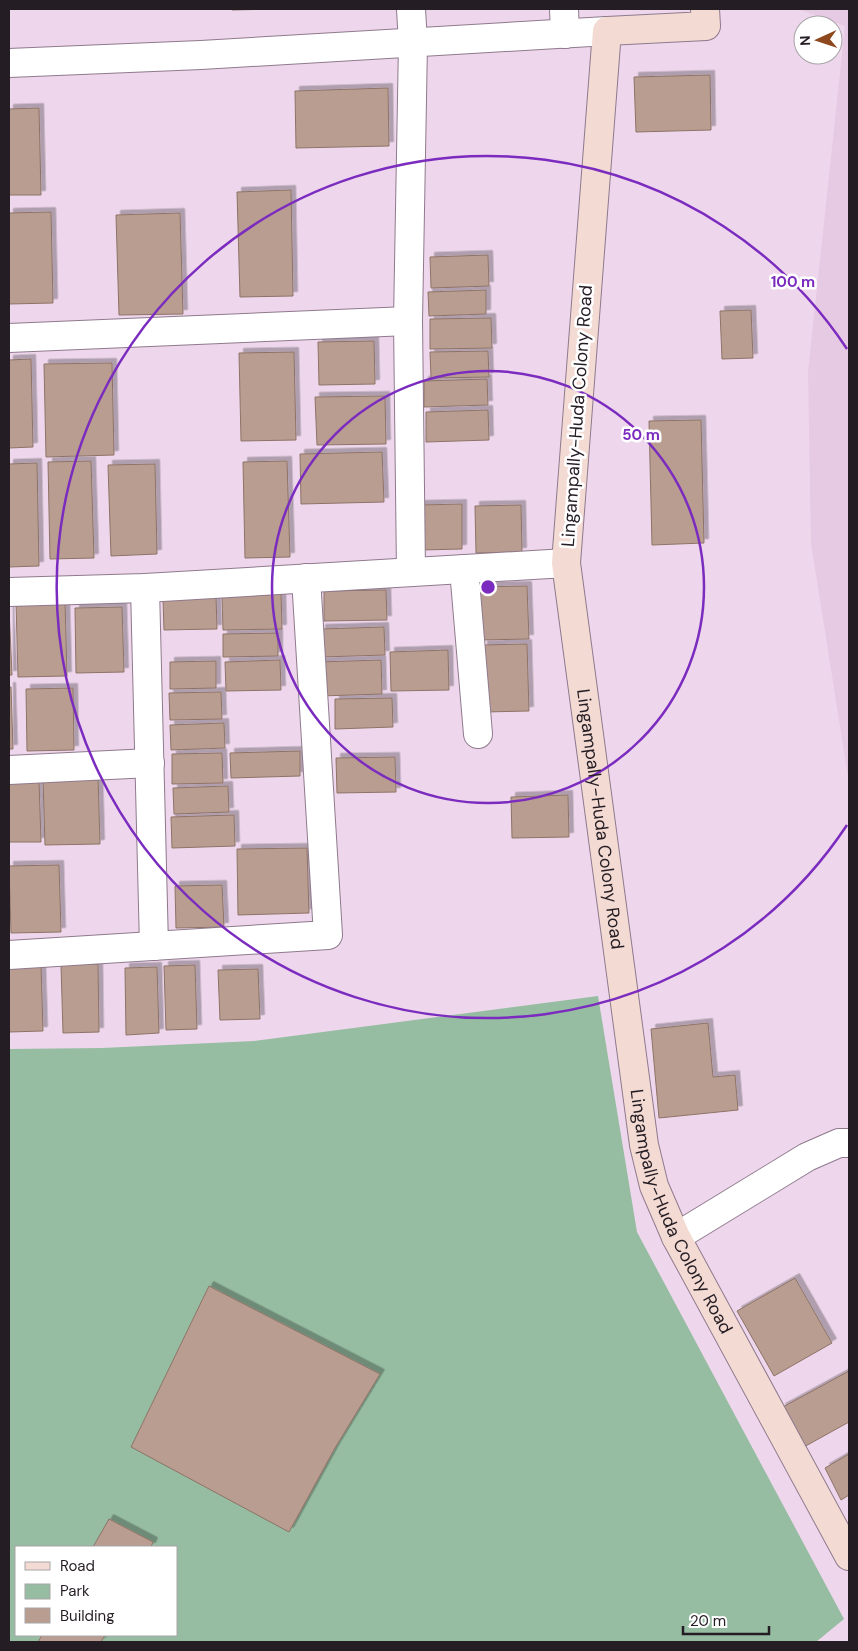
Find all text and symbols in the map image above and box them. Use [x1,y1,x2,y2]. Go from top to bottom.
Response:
north arrow [793,15,843,65]
text: N [796,35,814,46]
text: 100 m [771,272,815,292]
street label: Lingampally-Huda Colony Road [556,284,598,548]
text: 50 m [622,425,660,445]
centre of rings [479,578,497,596]
street label: Lingampally-Huda Colony Road [571,687,630,951]
street label: Lingampally-Huda Colony Road [625,1088,738,1338]
legend [15,1546,178,1636]
text: Road [60,1556,95,1576]
text: Park [60,1581,90,1601]
scale bar [683,1604,769,1636]
text: Building [60,1606,115,1626]
text: 20 m [690,1611,726,1631]

